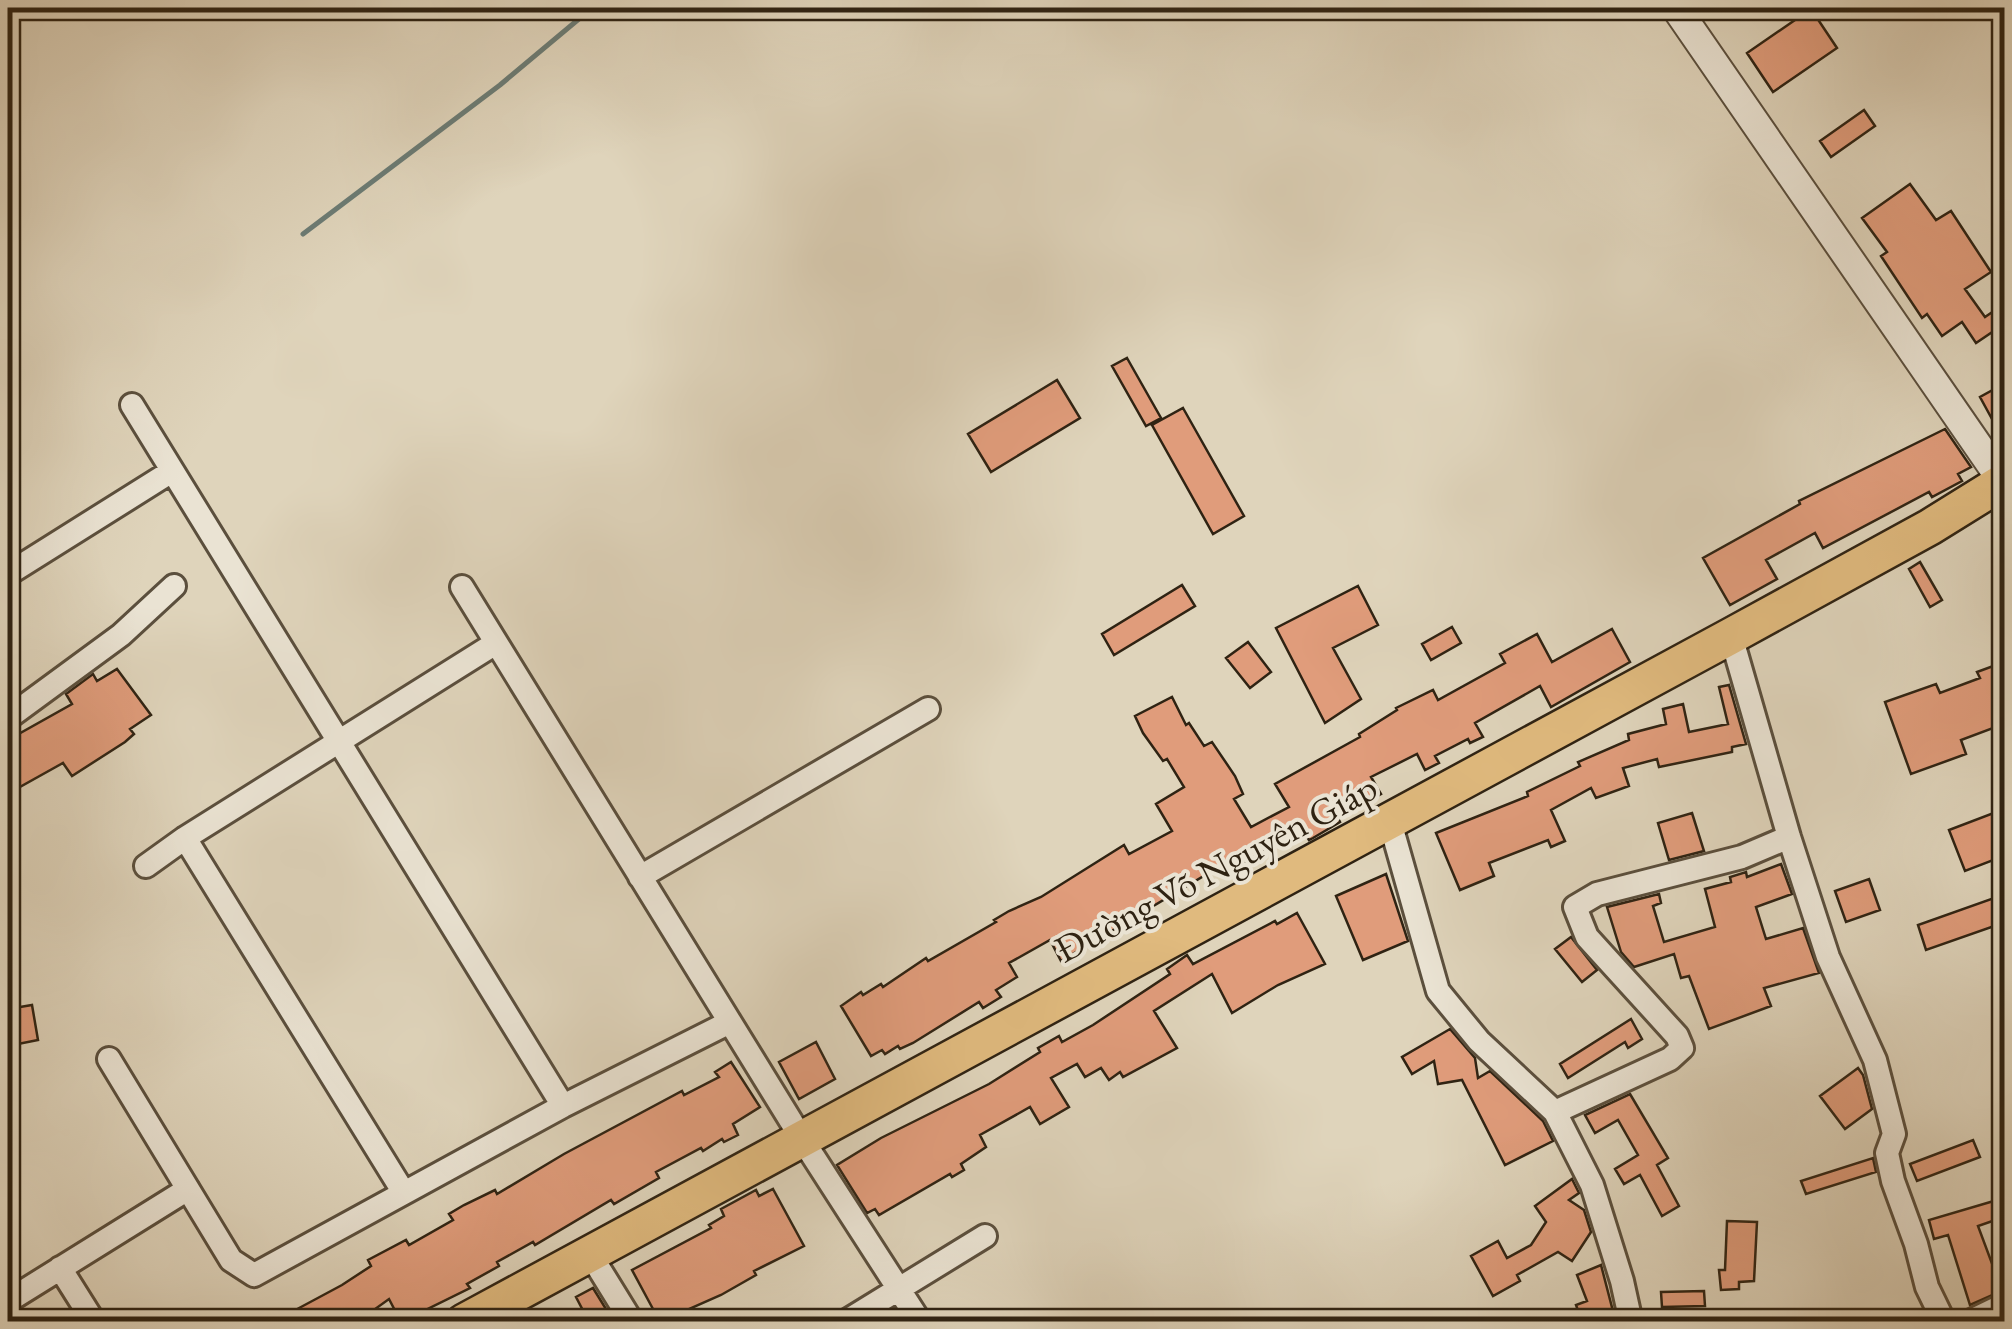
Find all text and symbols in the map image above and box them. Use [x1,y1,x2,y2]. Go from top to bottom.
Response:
street label: Đường Võ Nguyên Giáp [1046,762,1385,973]

